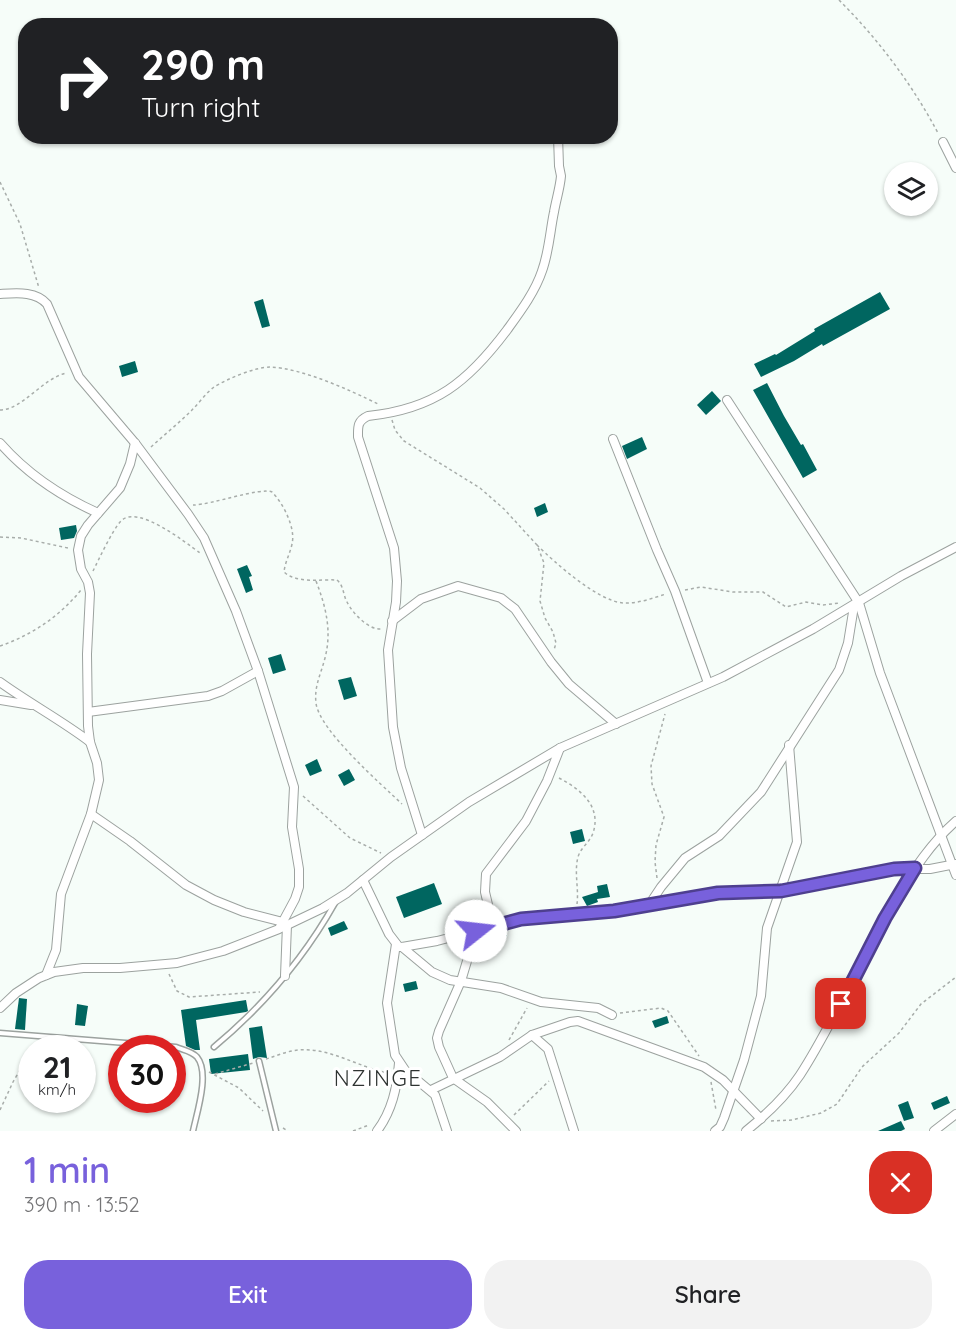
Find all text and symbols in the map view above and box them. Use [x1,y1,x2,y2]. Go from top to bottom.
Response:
text: 290 m [141,38,265,91]
icon: right [42,42,120,120]
text: Turn right [141,90,260,124]
map controls [884,162,938,216]
button: layers [884,162,938,216]
position arrow [444,899,508,963]
pin [815,978,866,1029]
icon: arrive [824,987,857,1020]
speed limit sign: 30 [108,1035,186,1113]
text: 21 [43,1048,71,1086]
district label: NZINGE [334,1064,422,1092]
text: km/h [38,1080,76,1099]
text: 1 min [24,1147,110,1192]
button: close [869,1151,932,1214]
text: 390 m · 13:52 [24,1192,140,1217]
button: Exit [24,1260,472,1329]
button: Share [484,1260,932,1329]

